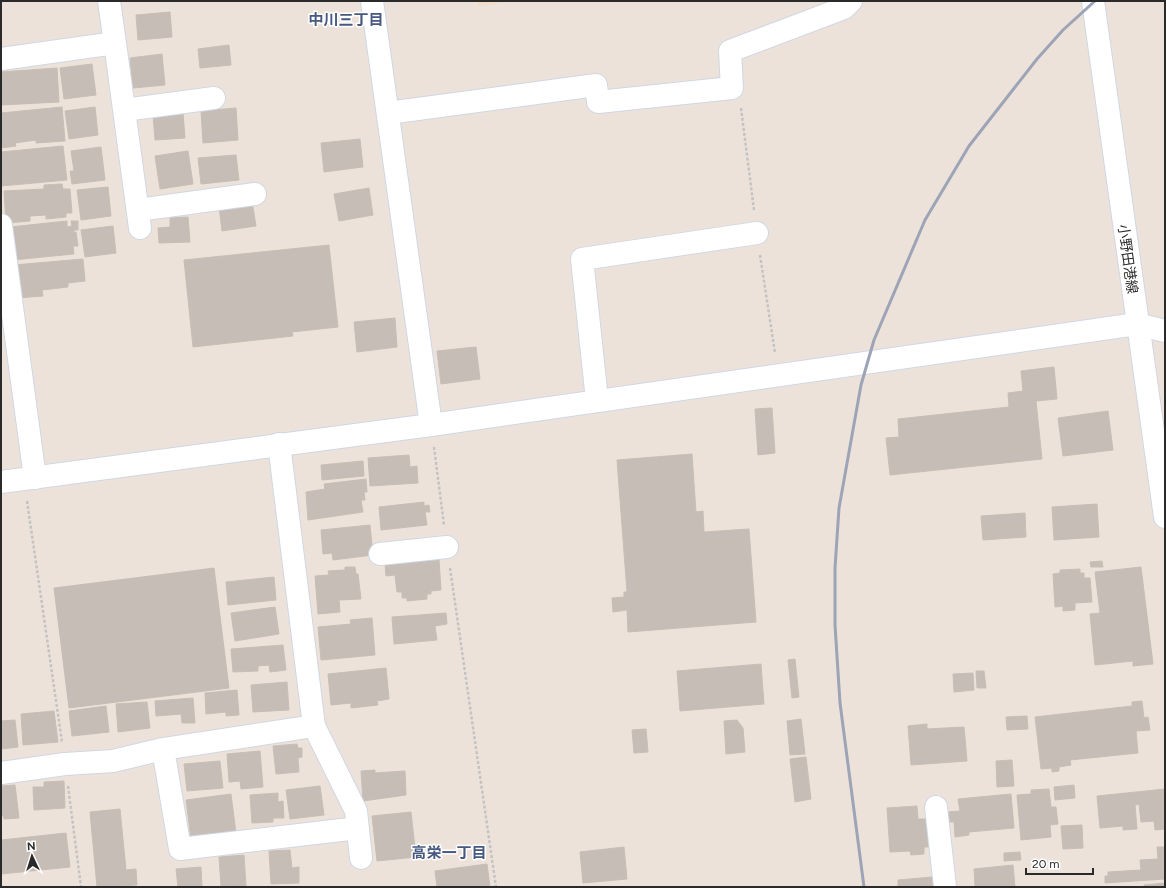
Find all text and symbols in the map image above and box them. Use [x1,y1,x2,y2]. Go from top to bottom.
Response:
district label: 中川三丁目 [308,11,384,29]
street label: 小野田港線 [1114,223,1141,295]
north arrow [12,836,52,876]
text: N [27,840,36,853]
district label: 高栄一丁目 [411,844,487,862]
scale bar [1026,850,1093,876]
text: 20 m [1032,857,1060,871]

